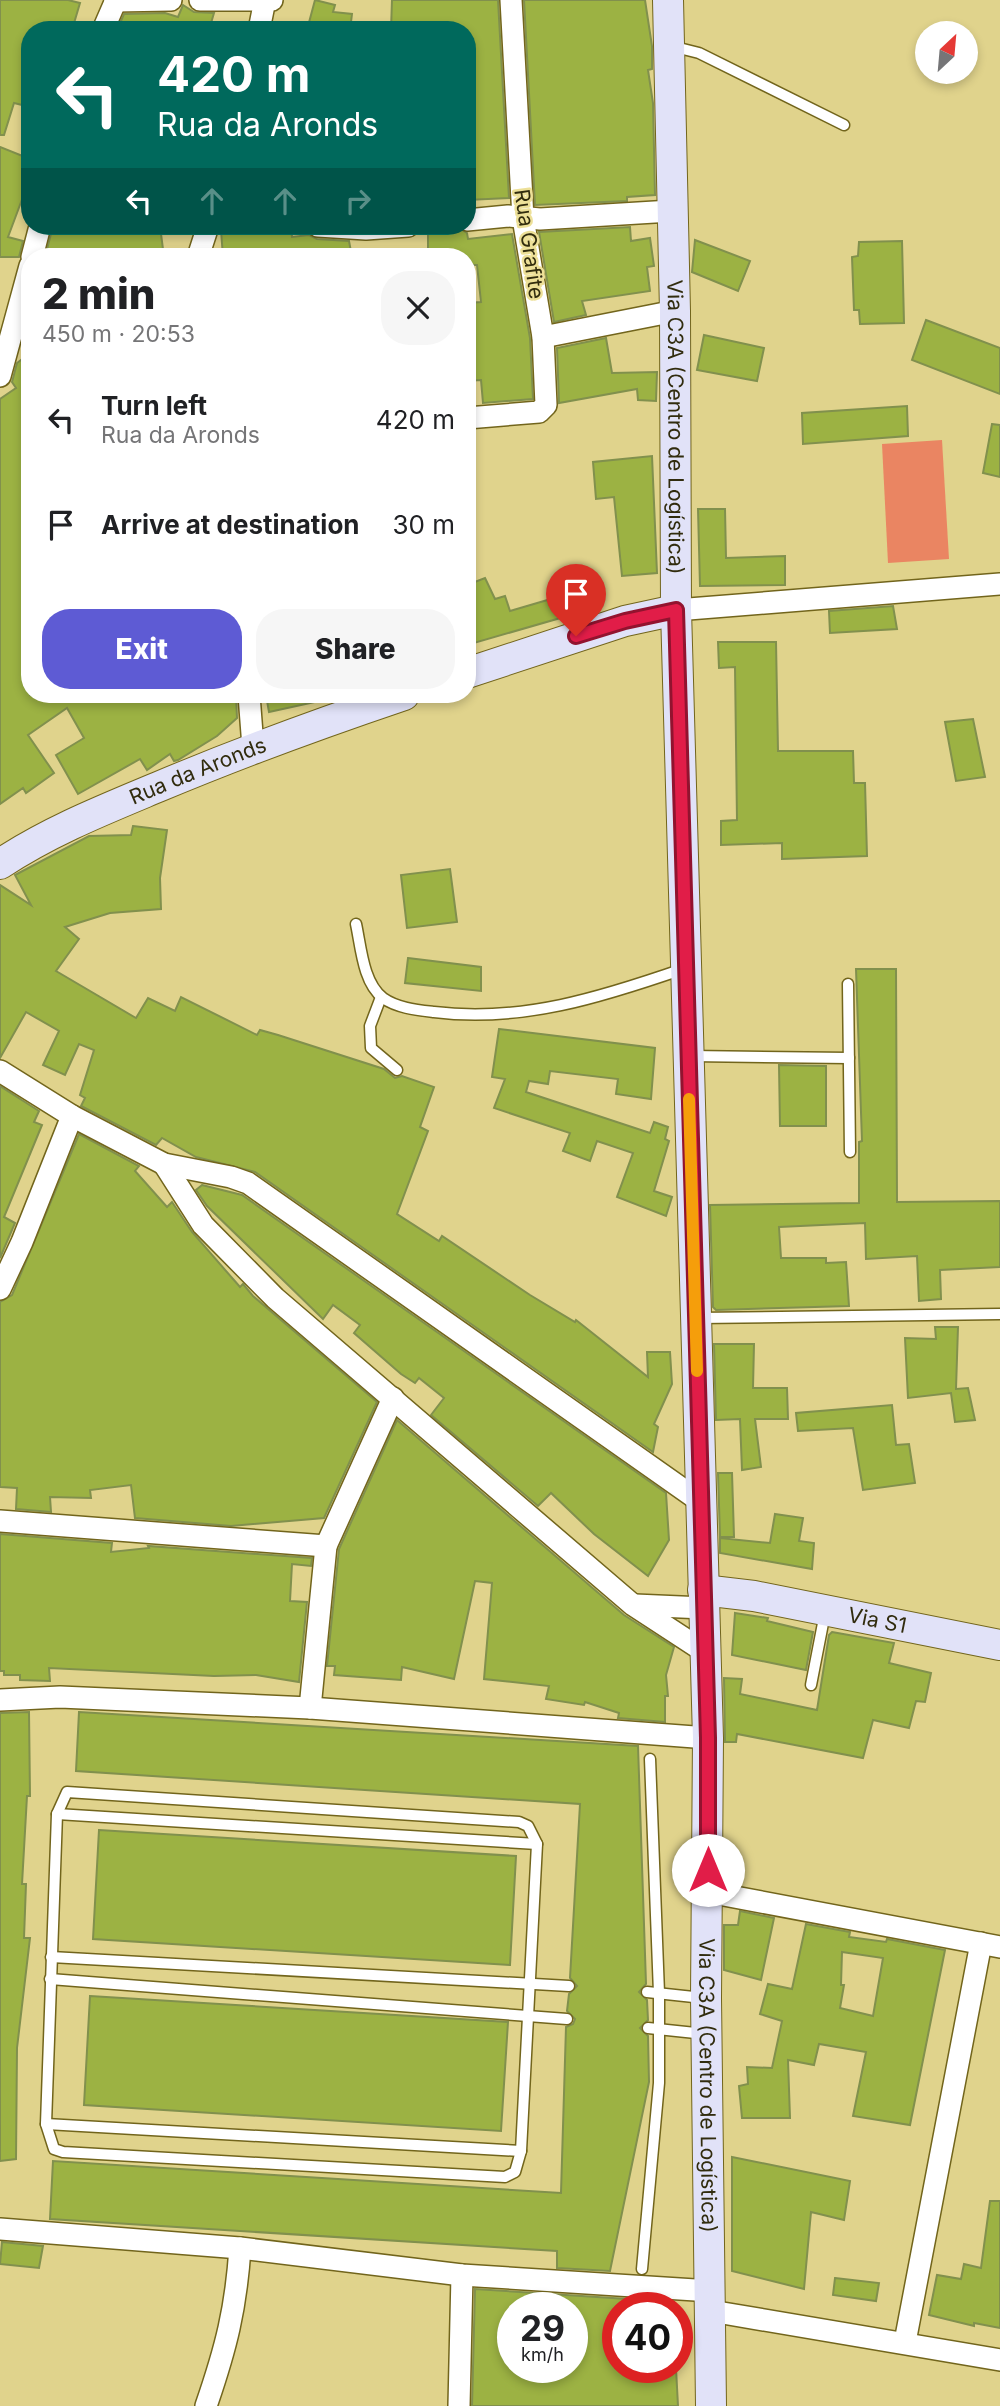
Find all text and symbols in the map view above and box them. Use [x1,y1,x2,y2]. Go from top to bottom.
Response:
north arrow [915,21,978,84]
map controls [915,21,978,84]
text: 420 m [157,45,310,104]
icon: left [42,49,133,140]
text: Rua da Aronds [157,105,378,144]
icon: left [120,182,158,220]
icon: ahead [193,182,231,220]
icon: ahead [266,182,304,220]
icon: right [339,182,377,220]
street label: Rua Grafite [509,187,550,301]
text: 2 min [42,268,156,319]
button: close [381,271,455,345]
street label: Via C3A (Centro de Logística) [662,279,689,574]
text: 450 m · 20:53 [42,320,195,348]
text: Turn left [101,390,207,421]
icon: left [42,401,80,439]
text: 420 m [376,404,455,435]
text: Rua da Aronds [101,421,260,449]
icon: arrive [42,506,80,544]
text: Arrive at destination [101,509,360,540]
text: 30 m [392,509,455,540]
pin [546,564,606,636]
icon: arrive [557,575,595,613]
button: Exit [42,609,242,689]
button: Share [256,609,455,689]
street label: Rua da Aronds [126,732,270,810]
street label: Via S1 [846,1602,909,1638]
position arrow [671,1833,745,1907]
street label: Via C3A (Centro de Logística) [694,1938,722,2233]
speed limit sign: 40 [602,2292,693,2383]
text: 29 [520,2307,565,2349]
text: km/h [521,2344,564,2365]

